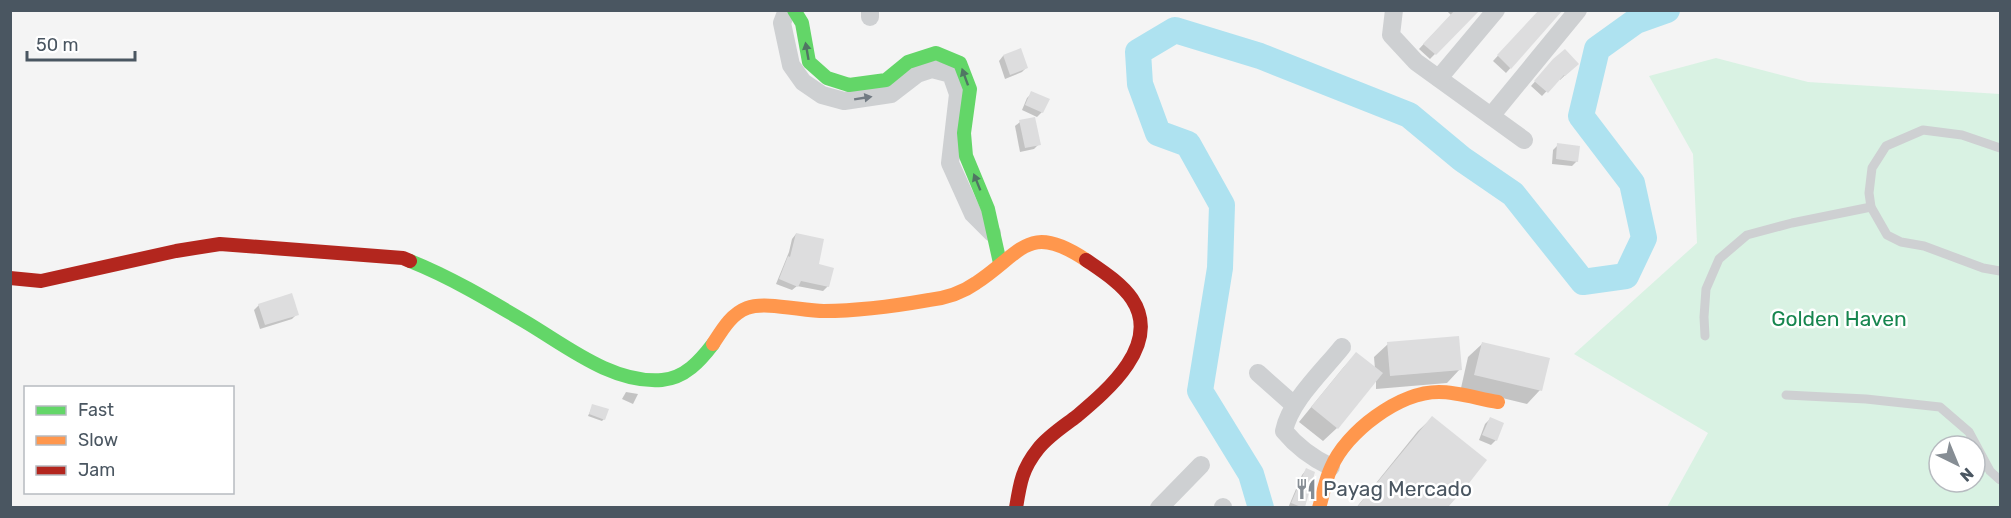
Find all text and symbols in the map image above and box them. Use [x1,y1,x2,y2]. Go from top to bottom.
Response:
scale bar [27,24,135,62]
text: 50 m [36,34,79,56]
one-way arrow [802,42,811,61]
one-way arrow [960,68,970,86]
one-way arrow [854,93,873,102]
one-way arrow [972,173,981,191]
park label: Golden Haven [1771,306,1907,331]
legend [24,386,234,494]
text: Fast [78,399,114,421]
text: Slow [78,429,118,451]
north arrow [1927,434,1987,494]
text: Jam [78,459,115,481]
text: N [1956,464,1978,485]
place label: Payag Mercado [1323,476,1472,501]
restaurant icon: Payag Mercado [1294,477,1318,501]

